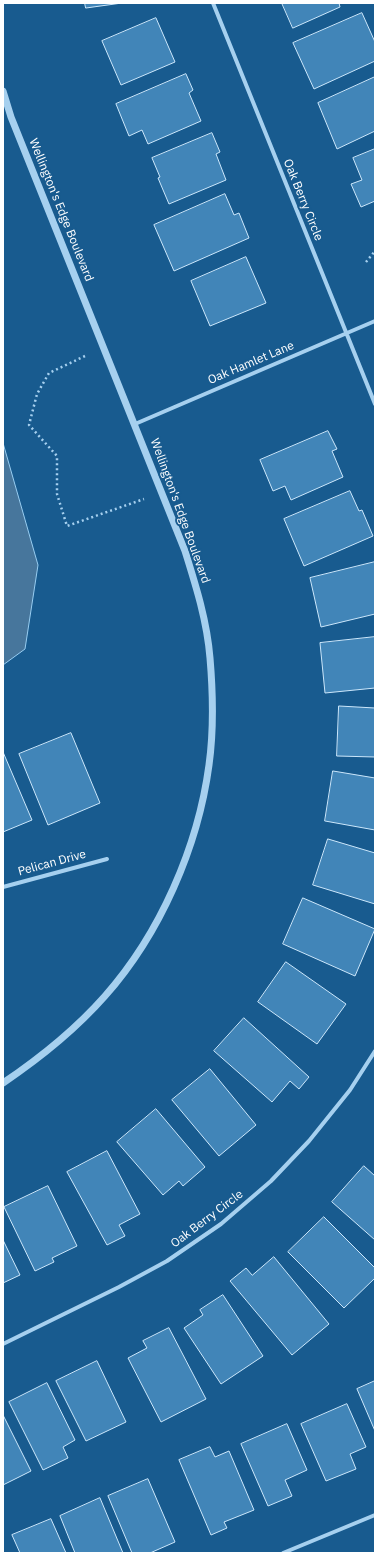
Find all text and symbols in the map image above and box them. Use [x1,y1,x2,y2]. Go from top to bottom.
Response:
street label: Wellington's Edge Boulevard [26,136,96,284]
street label: Oak Berry Circle [280,157,326,243]
street label: Oak Hamlet Lane [206,338,296,388]
street label: Wellington's Edge Boulevard [147,437,213,585]
street label: Pelican Drive [16,847,88,879]
street label: Oak Berry Circle [168,1187,246,1251]

